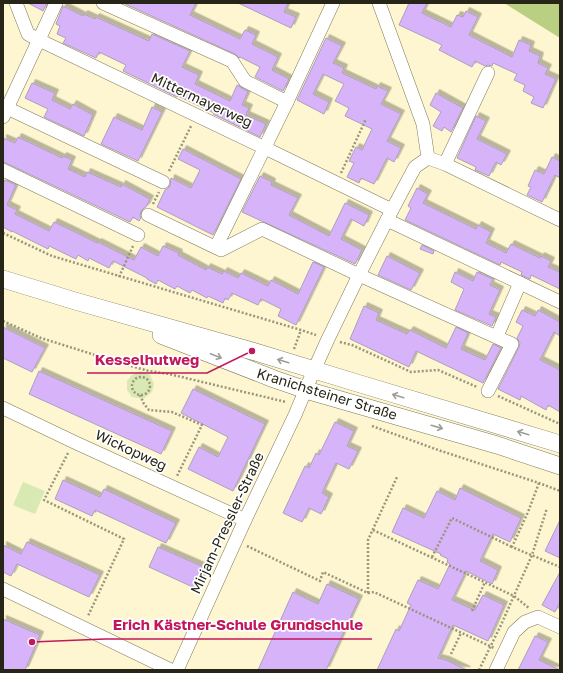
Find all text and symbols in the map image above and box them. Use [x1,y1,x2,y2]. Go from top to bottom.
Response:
street label: Mittermayerweg [149,69,256,130]
callout: Kesselhutweg [87,346,207,373]
text: Kesselhutweg [95,350,199,368]
one-way arrow [209,353,221,361]
one-way arrow [277,356,289,364]
street label: Kranichsteiner Straße [255,364,399,423]
one-way arrow [392,392,405,399]
one-way arrow [430,424,443,432]
street label: Wickopweg [93,426,170,474]
one-way arrow [516,429,529,436]
street label: Mirjam-Pressler-Straße [186,449,267,596]
callout: Erich Kästner-Schule Grundschule [105,612,372,639]
text: Erich Kästner-Schule Grundschule [113,615,363,633]

